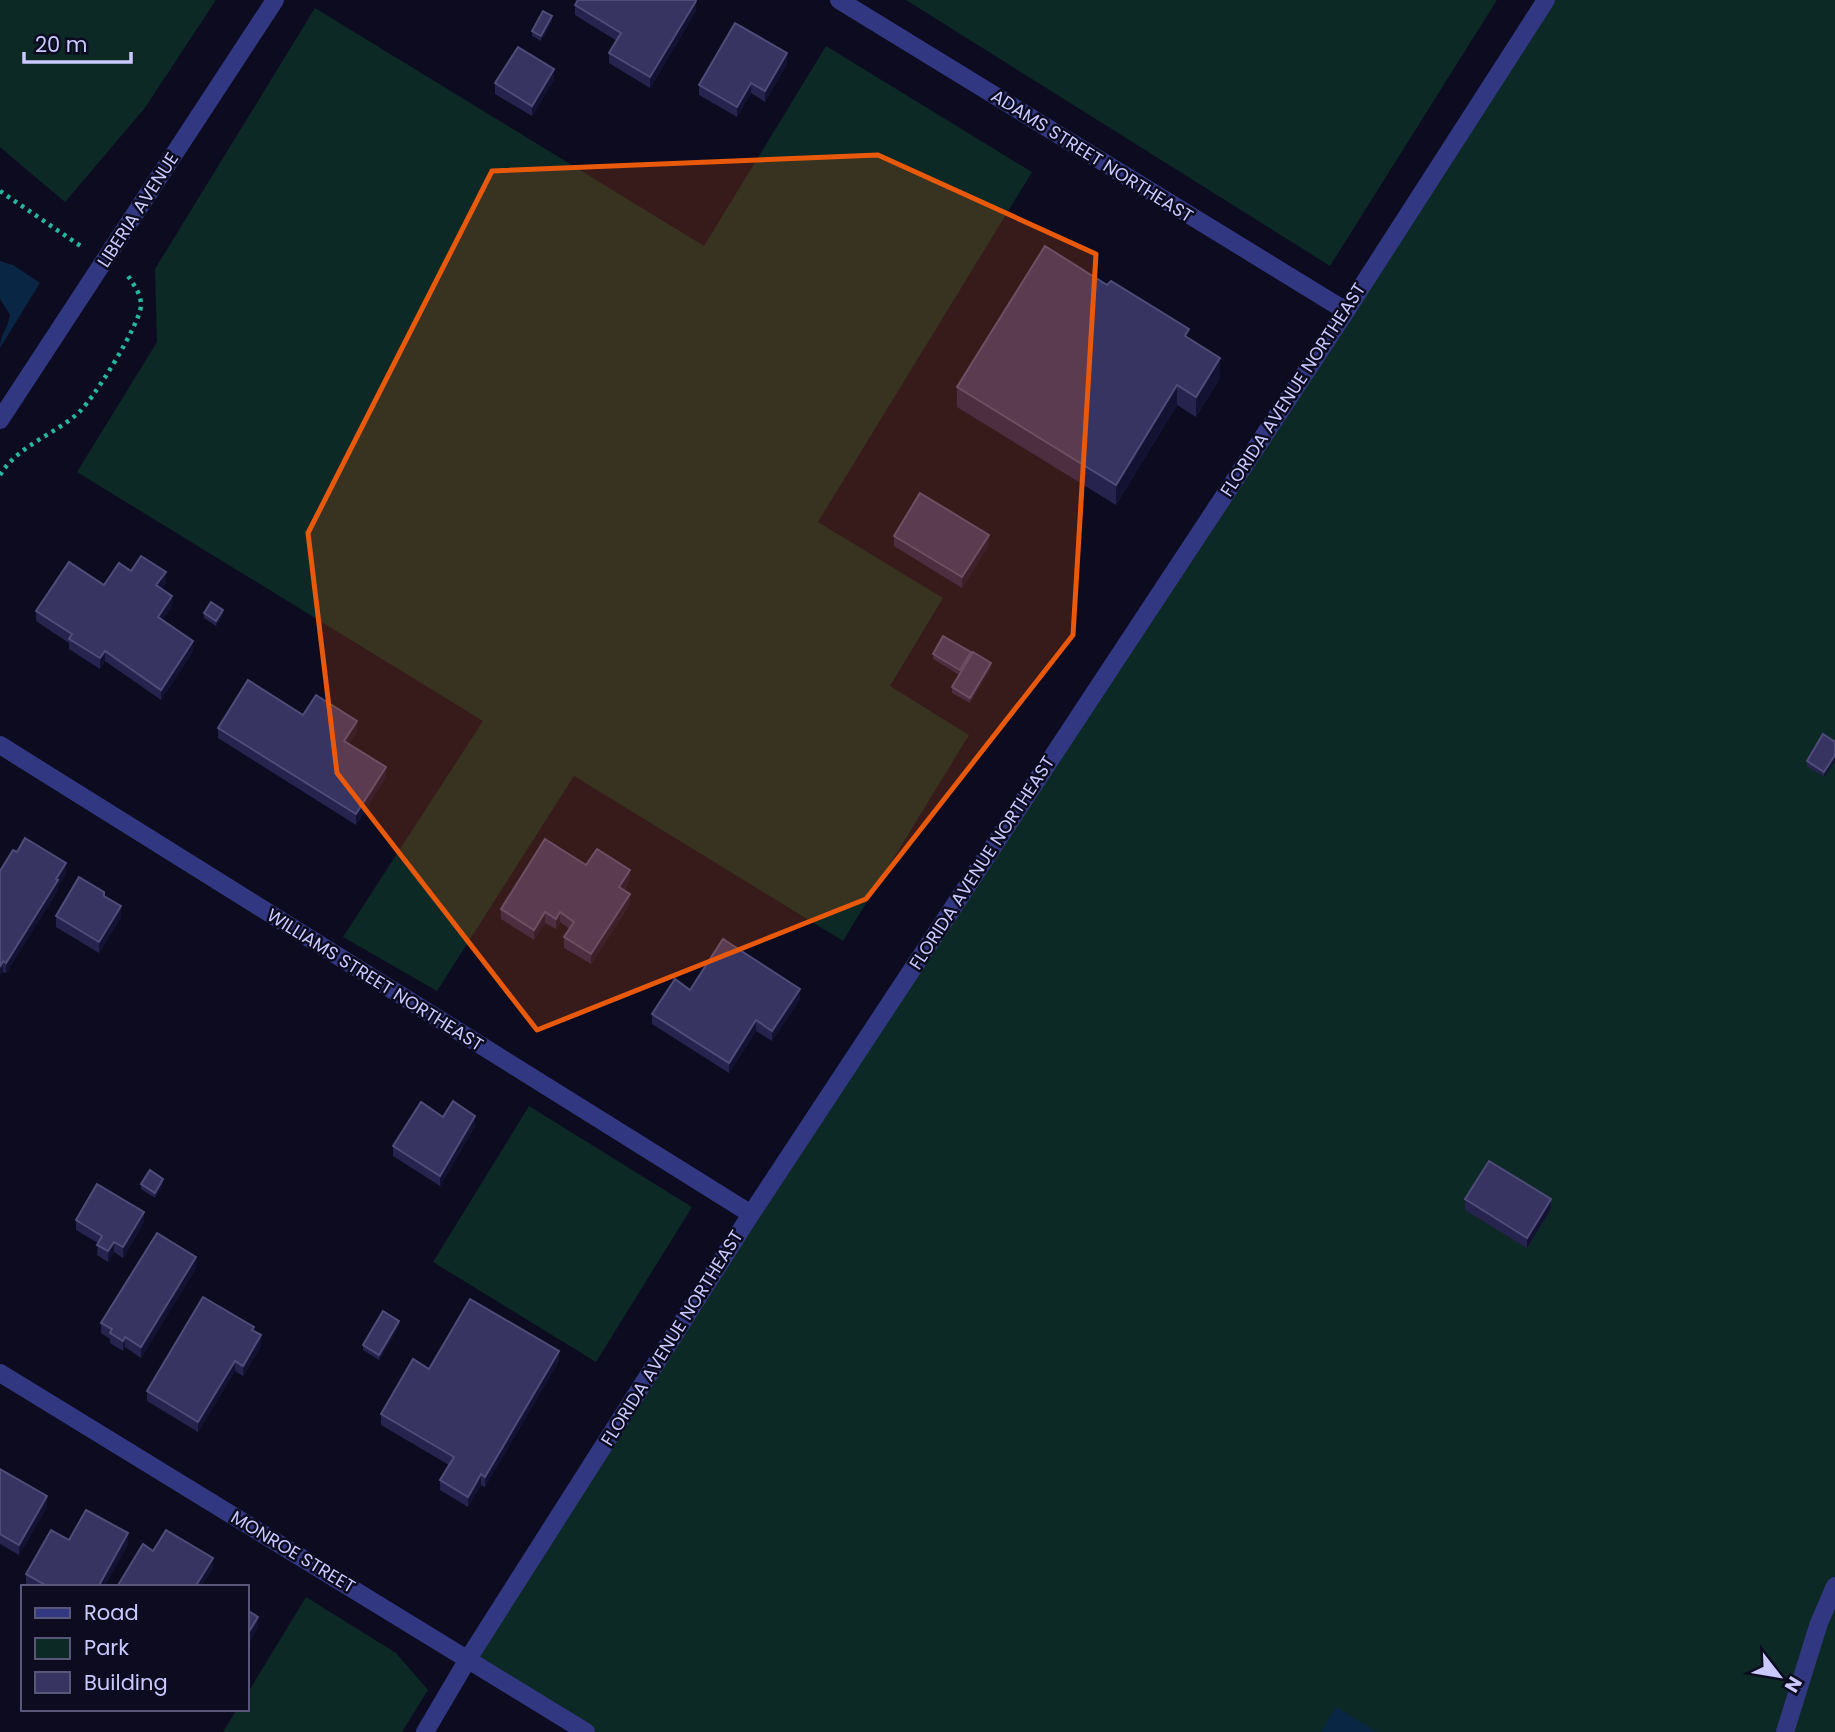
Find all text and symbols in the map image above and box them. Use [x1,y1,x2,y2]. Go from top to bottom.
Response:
scale bar [24,21,131,65]
text: 20 m [35,30,88,59]
street label: ADAMS STREET NORTHEAST [987,83,1198,228]
street label: LIBERIA AVENUE [91,147,184,272]
street label: FLORIDA AVENUE NORTHEAST [1214,278,1371,501]
street label: FLORIDA AVENUE NORTHEAST [903,751,1060,974]
street label: WILLIAMS STREET NORTHEAST [262,903,488,1057]
street label: FLORIDA AVENUE NORTHEAST [595,1225,749,1450]
street label: MONROE STREET [226,1505,360,1599]
legend [21,1585,248,1711]
text: Road [84,1598,139,1627]
text: Park [84,1633,129,1662]
north arrow [1744,1641,1814,1711]
text: Building [84,1668,168,1697]
text: N [1778,1671,1808,1698]

